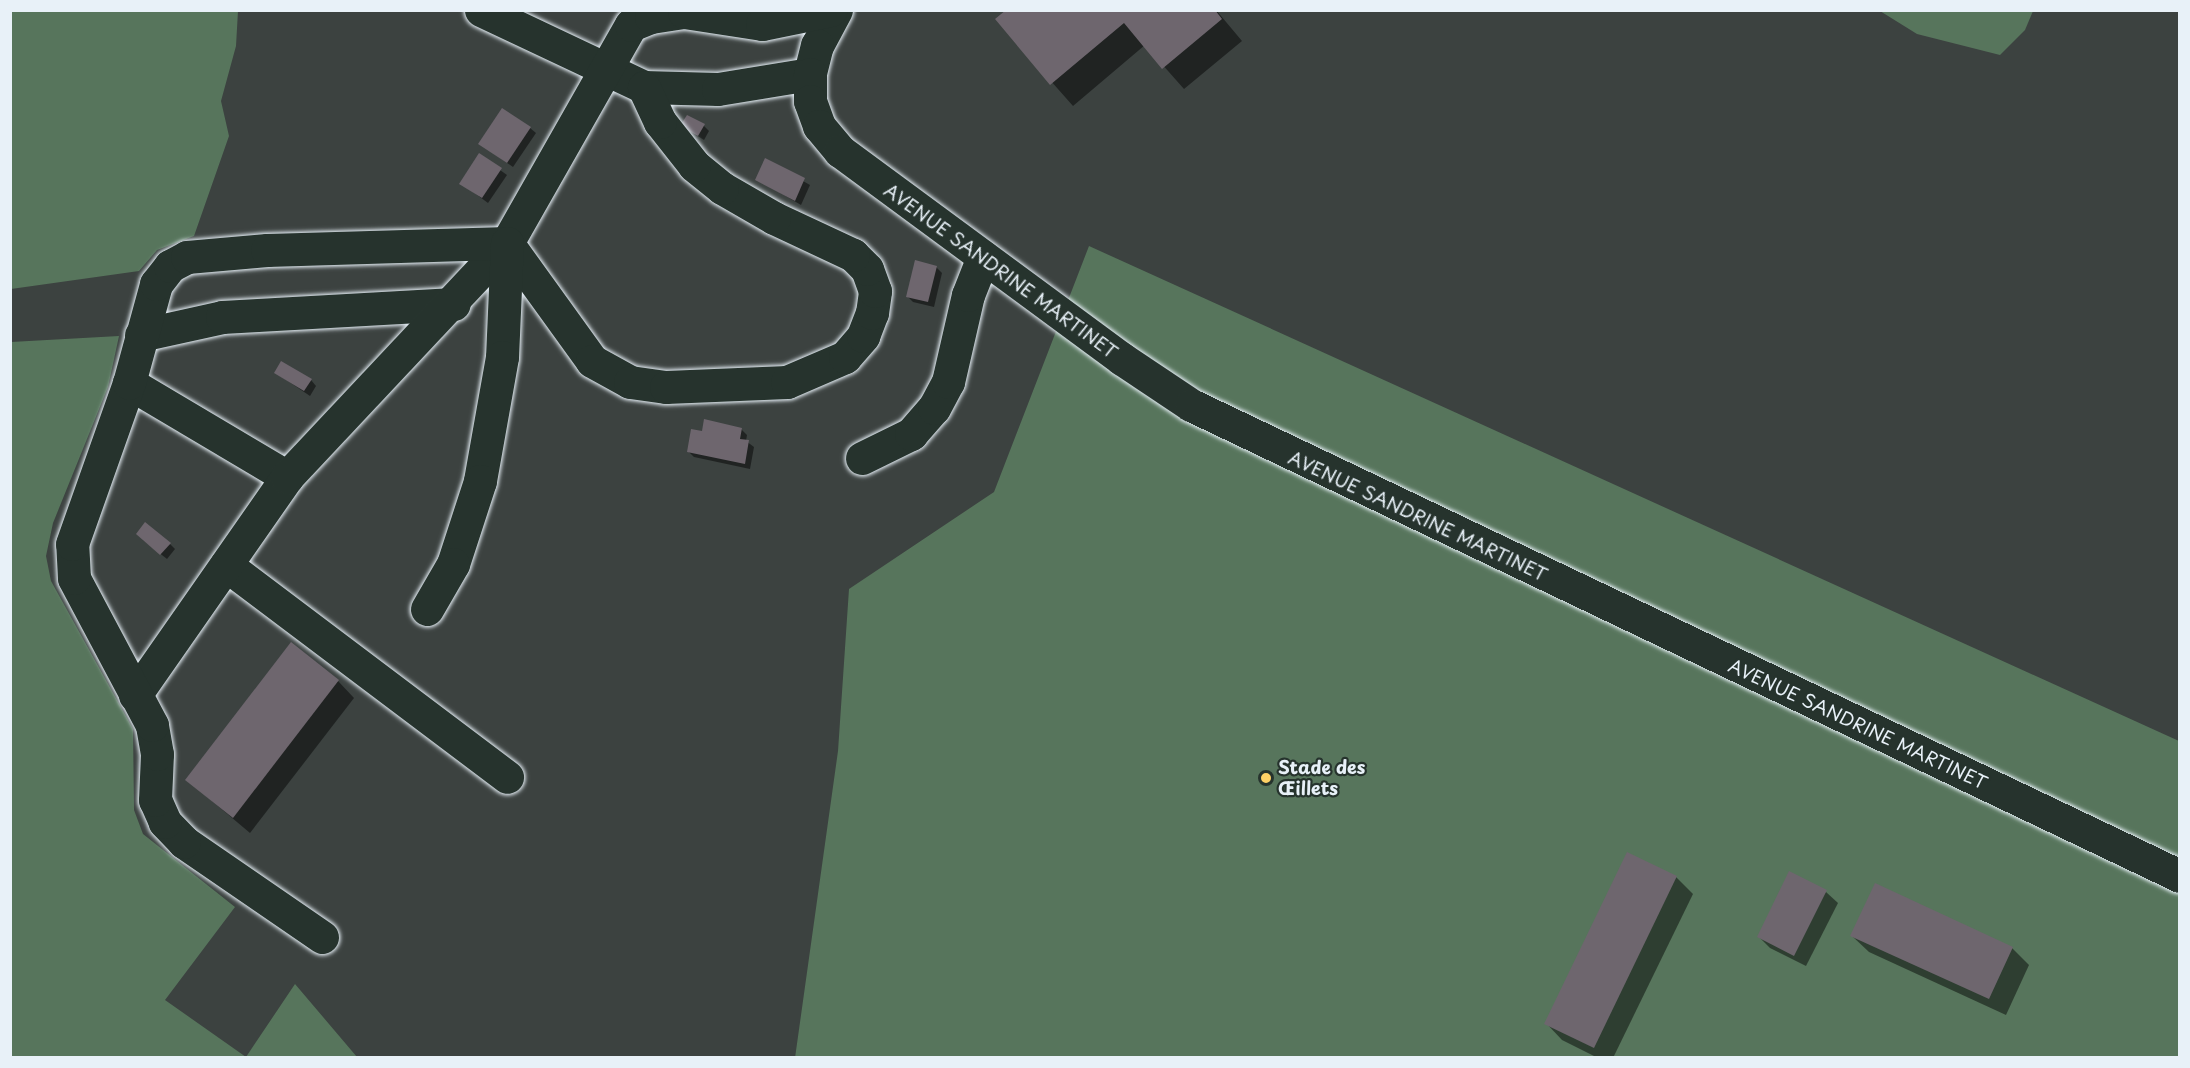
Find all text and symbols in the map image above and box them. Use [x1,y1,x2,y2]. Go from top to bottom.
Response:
street label: AVENUE SANDRINE MARTINET [881,180,1121,362]
street label: AVENUE SANDRINE MARTINET [1286,447,1550,585]
street label: AVENUE SANDRINE MARTINET [1726,655,1990,793]
place label: Stade des Œillets [1278,757,1366,800]
marker: Stade des Œillets [1259,771,1273,785]

